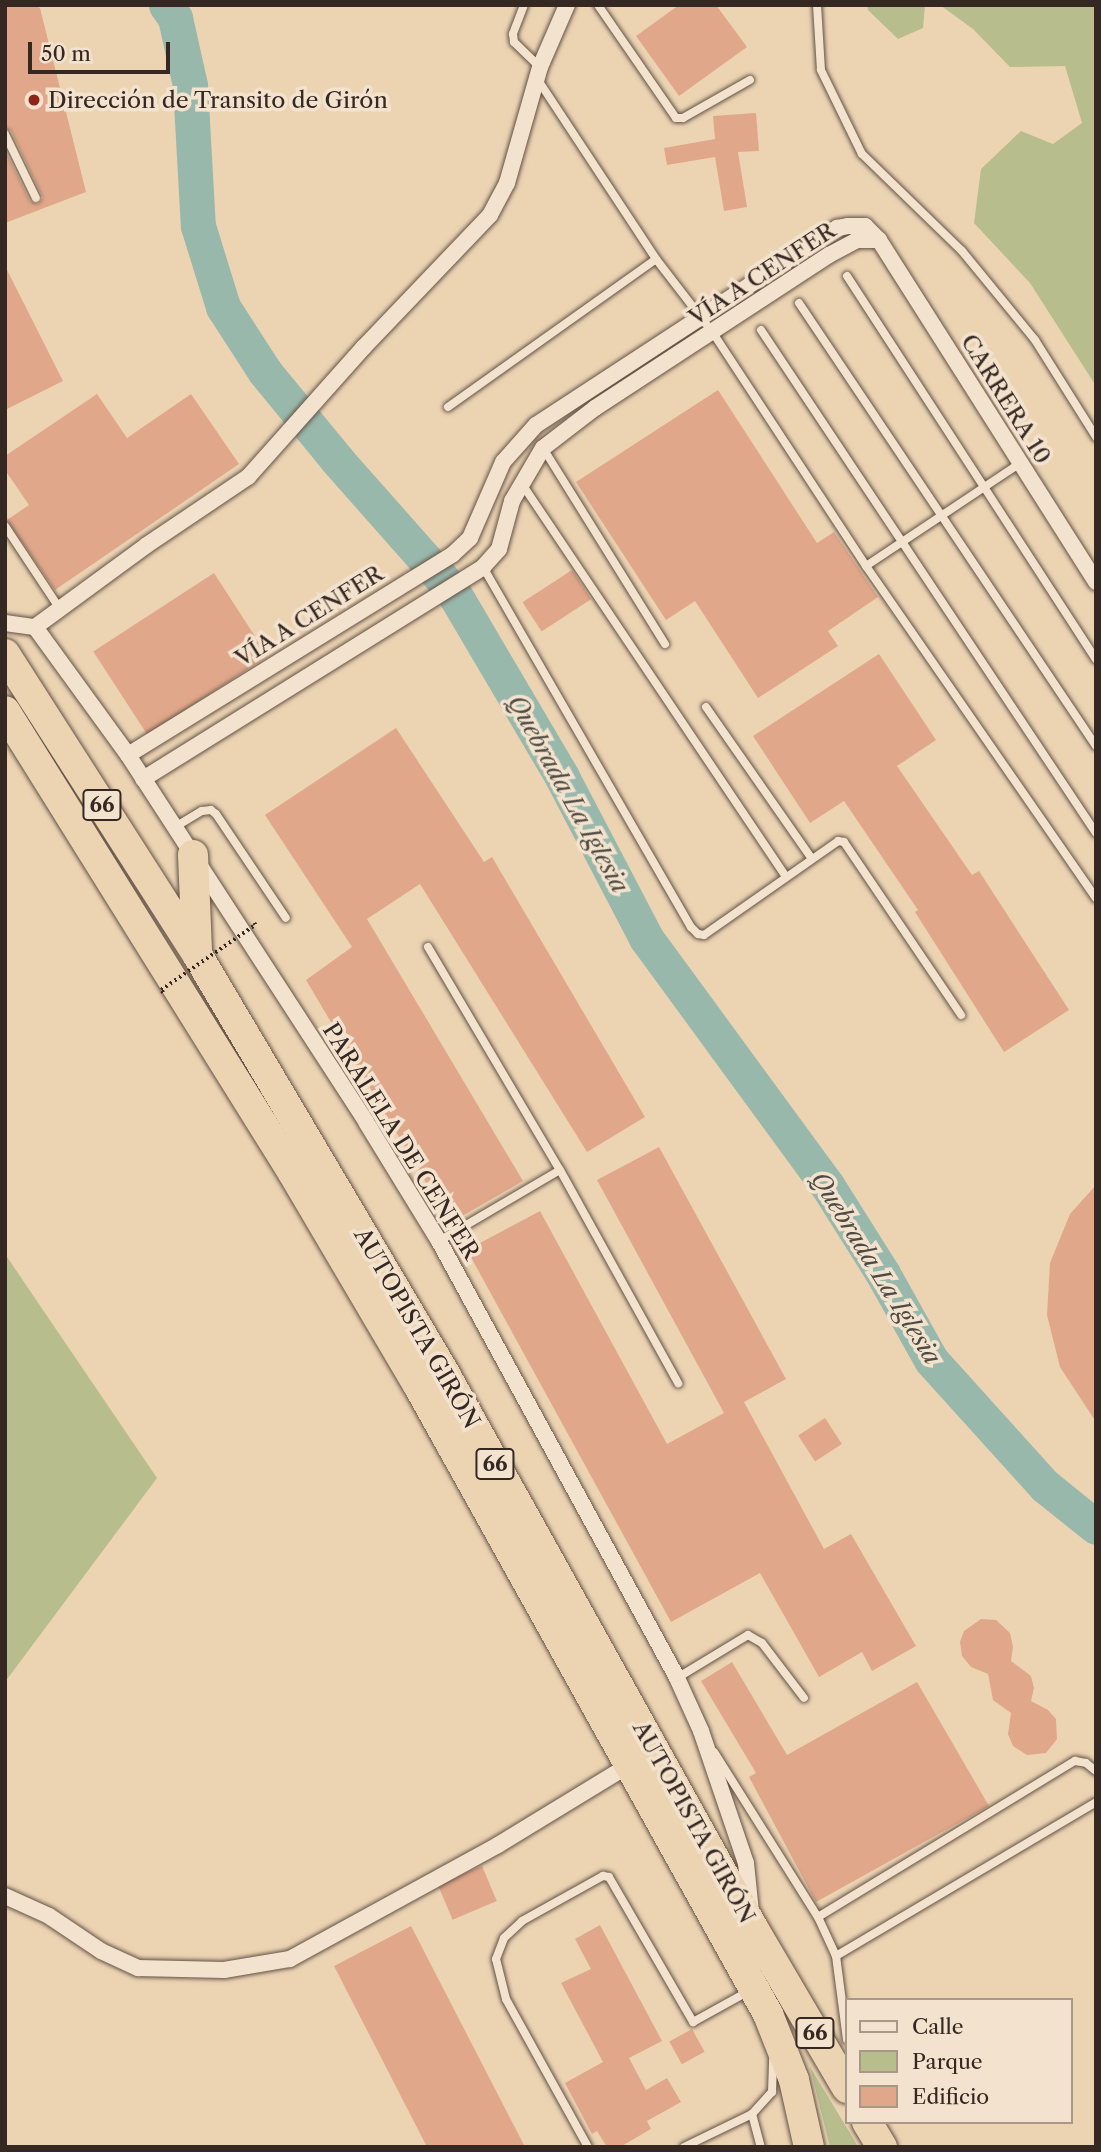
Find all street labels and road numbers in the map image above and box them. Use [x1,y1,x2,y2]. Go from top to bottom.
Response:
street label: VÍA A CENFER [682,216,842,332]
street label: CARRERA 10 [955,329,1057,469]
street label: VÍA A CENFER [229,559,389,673]
road number: 66 [81,788,123,822]
street label: PARALELA DE CENFER [317,1017,485,1265]
street label: AUTOPISTA GIRÓN [348,1222,486,1434]
road number: 66 [474,1446,516,1482]
street label: AUTOPISTA GIRÓN [627,1716,761,1928]
road number: 66 [794,2016,836,2050]

